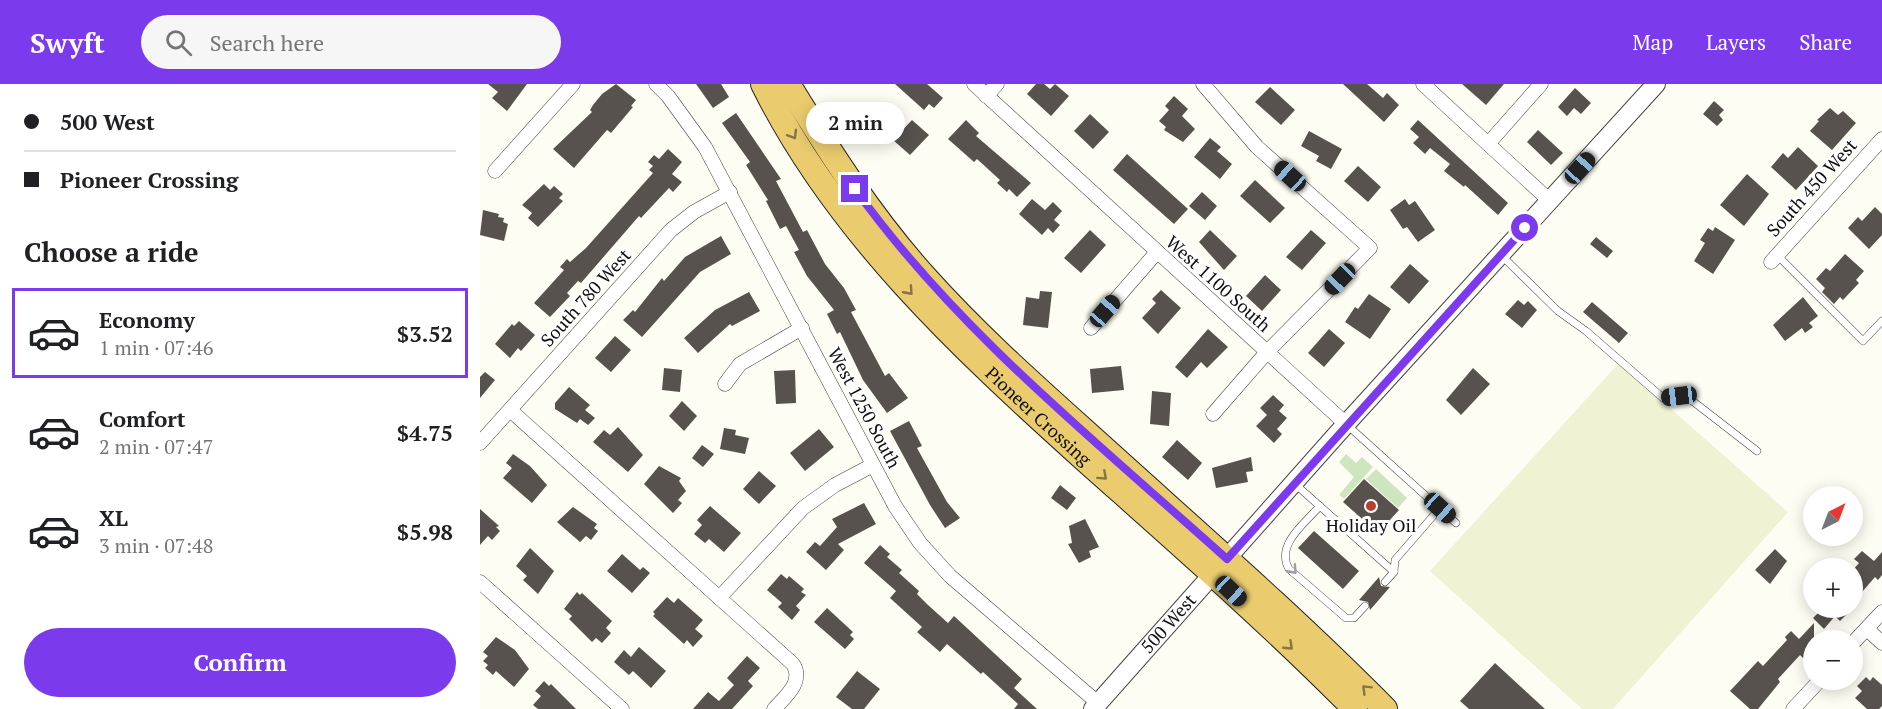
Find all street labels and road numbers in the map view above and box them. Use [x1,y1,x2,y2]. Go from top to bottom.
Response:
street label: South 450 West [1761,133,1862,241]
street label: West 1100 South [1161,230,1277,337]
street label: South 780 West [535,243,636,351]
street label: West 1250 South [823,343,907,472]
street label: Pioneer Crossing [980,361,1097,471]
street label: 500 West [1135,588,1201,658]

